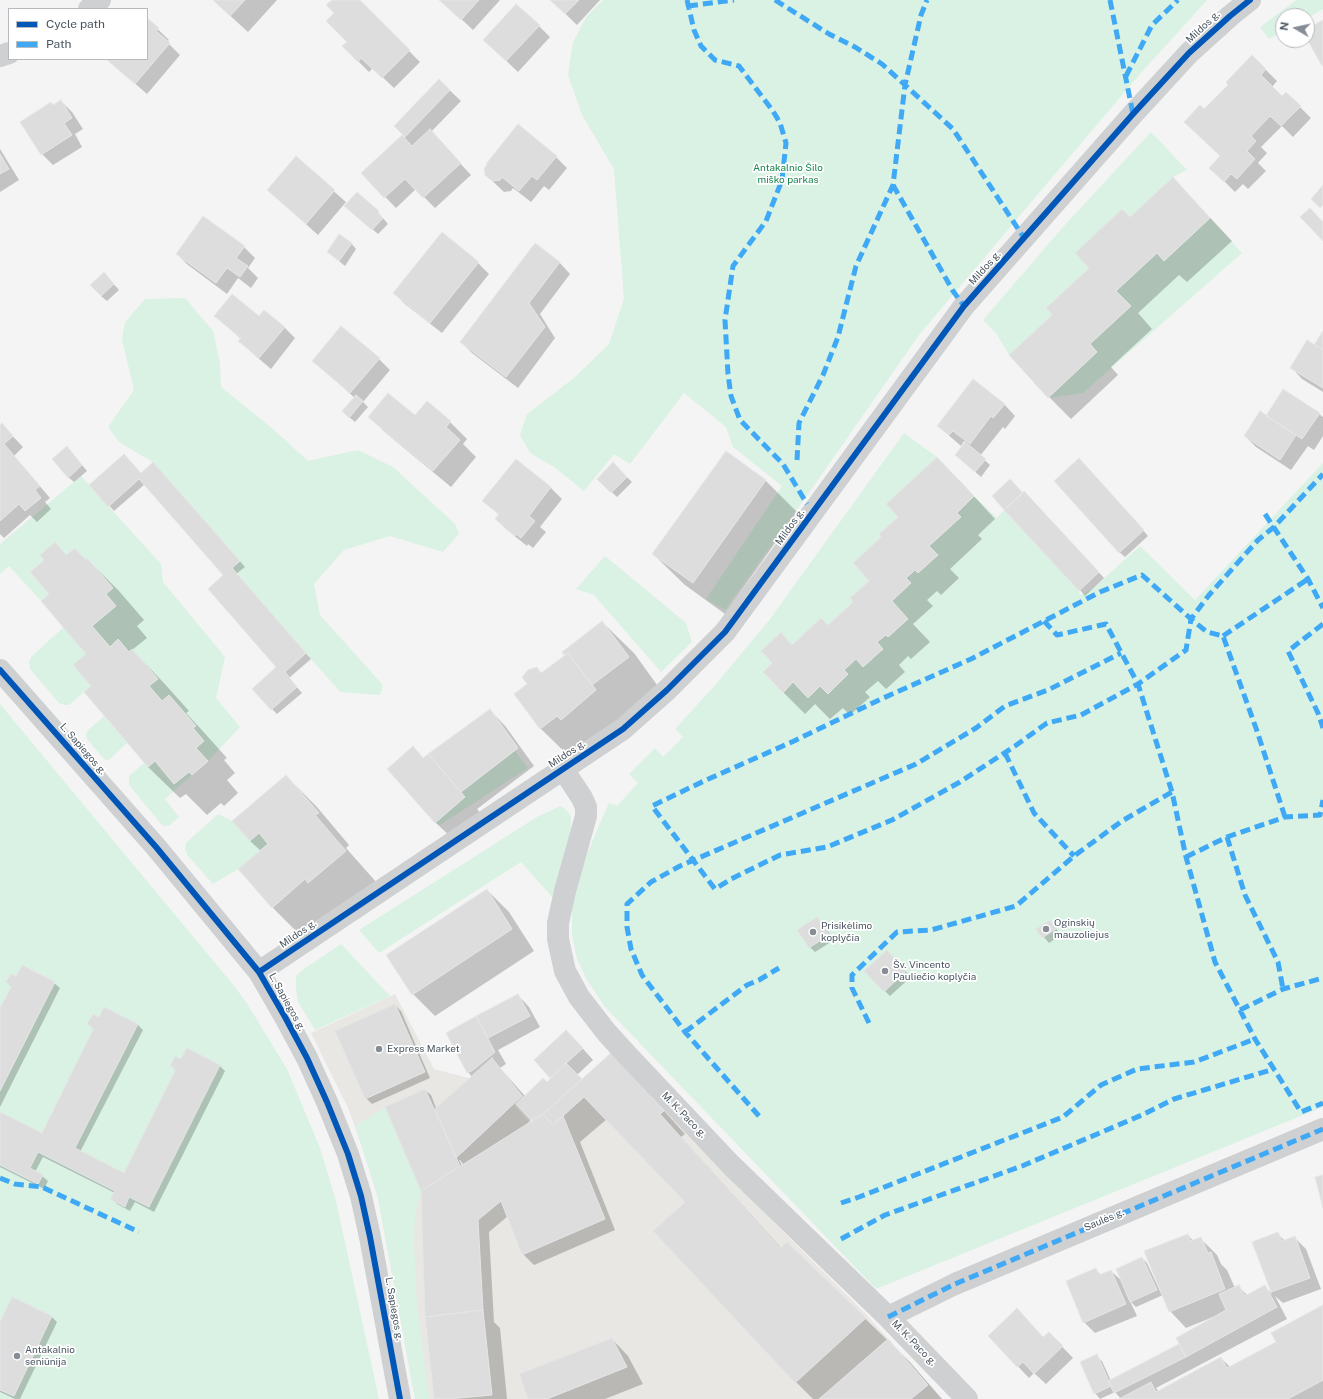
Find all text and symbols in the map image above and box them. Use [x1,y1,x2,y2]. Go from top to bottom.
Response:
legend [8,8,148,60]
street label: Mildos g. [1184,8,1222,46]
north arrow [1275,8,1315,48]
text: Cycle path [46,17,105,31]
text: N [1278,21,1291,31]
text: Path [46,37,72,51]
park label: Antakalnio Šilo miško parkas [753,162,823,186]
street label: Mildos g. [967,248,1003,288]
street label: Mildos g. [773,507,807,547]
street label: L. Sapiegos g. [57,721,109,777]
street label: Mildos g. [546,738,588,770]
street label: Mildos g. [277,917,319,951]
place label: Oginskių mauzoliejus [1054,917,1109,940]
place label: Prisikėlimo koplyčia [821,920,872,944]
marker: Oginskių mauzoliejus [1041,924,1051,934]
marker: Prisikėlimo koplyčia [808,927,818,937]
place label: Šv. Vincento Pauliečio koplyčia [893,959,976,982]
marker: Šv. Vincento Pauliečio koplyčia [880,966,890,976]
street label: L. Sapiegos g. [266,971,308,1033]
place label: Express Market [387,1043,460,1055]
marker: Express Market [374,1044,384,1054]
street label: M. K. Paco g. [659,1090,709,1140]
street label: Saulės g. [1082,1206,1126,1234]
street label: L. Sapiegos g. [383,1276,405,1342]
street label: M. K. Paco g. [889,1318,939,1368]
place label: Antakalnio seniūnija [25,1344,75,1368]
marker: Antakalnio seniūnija [12,1351,22,1361]

